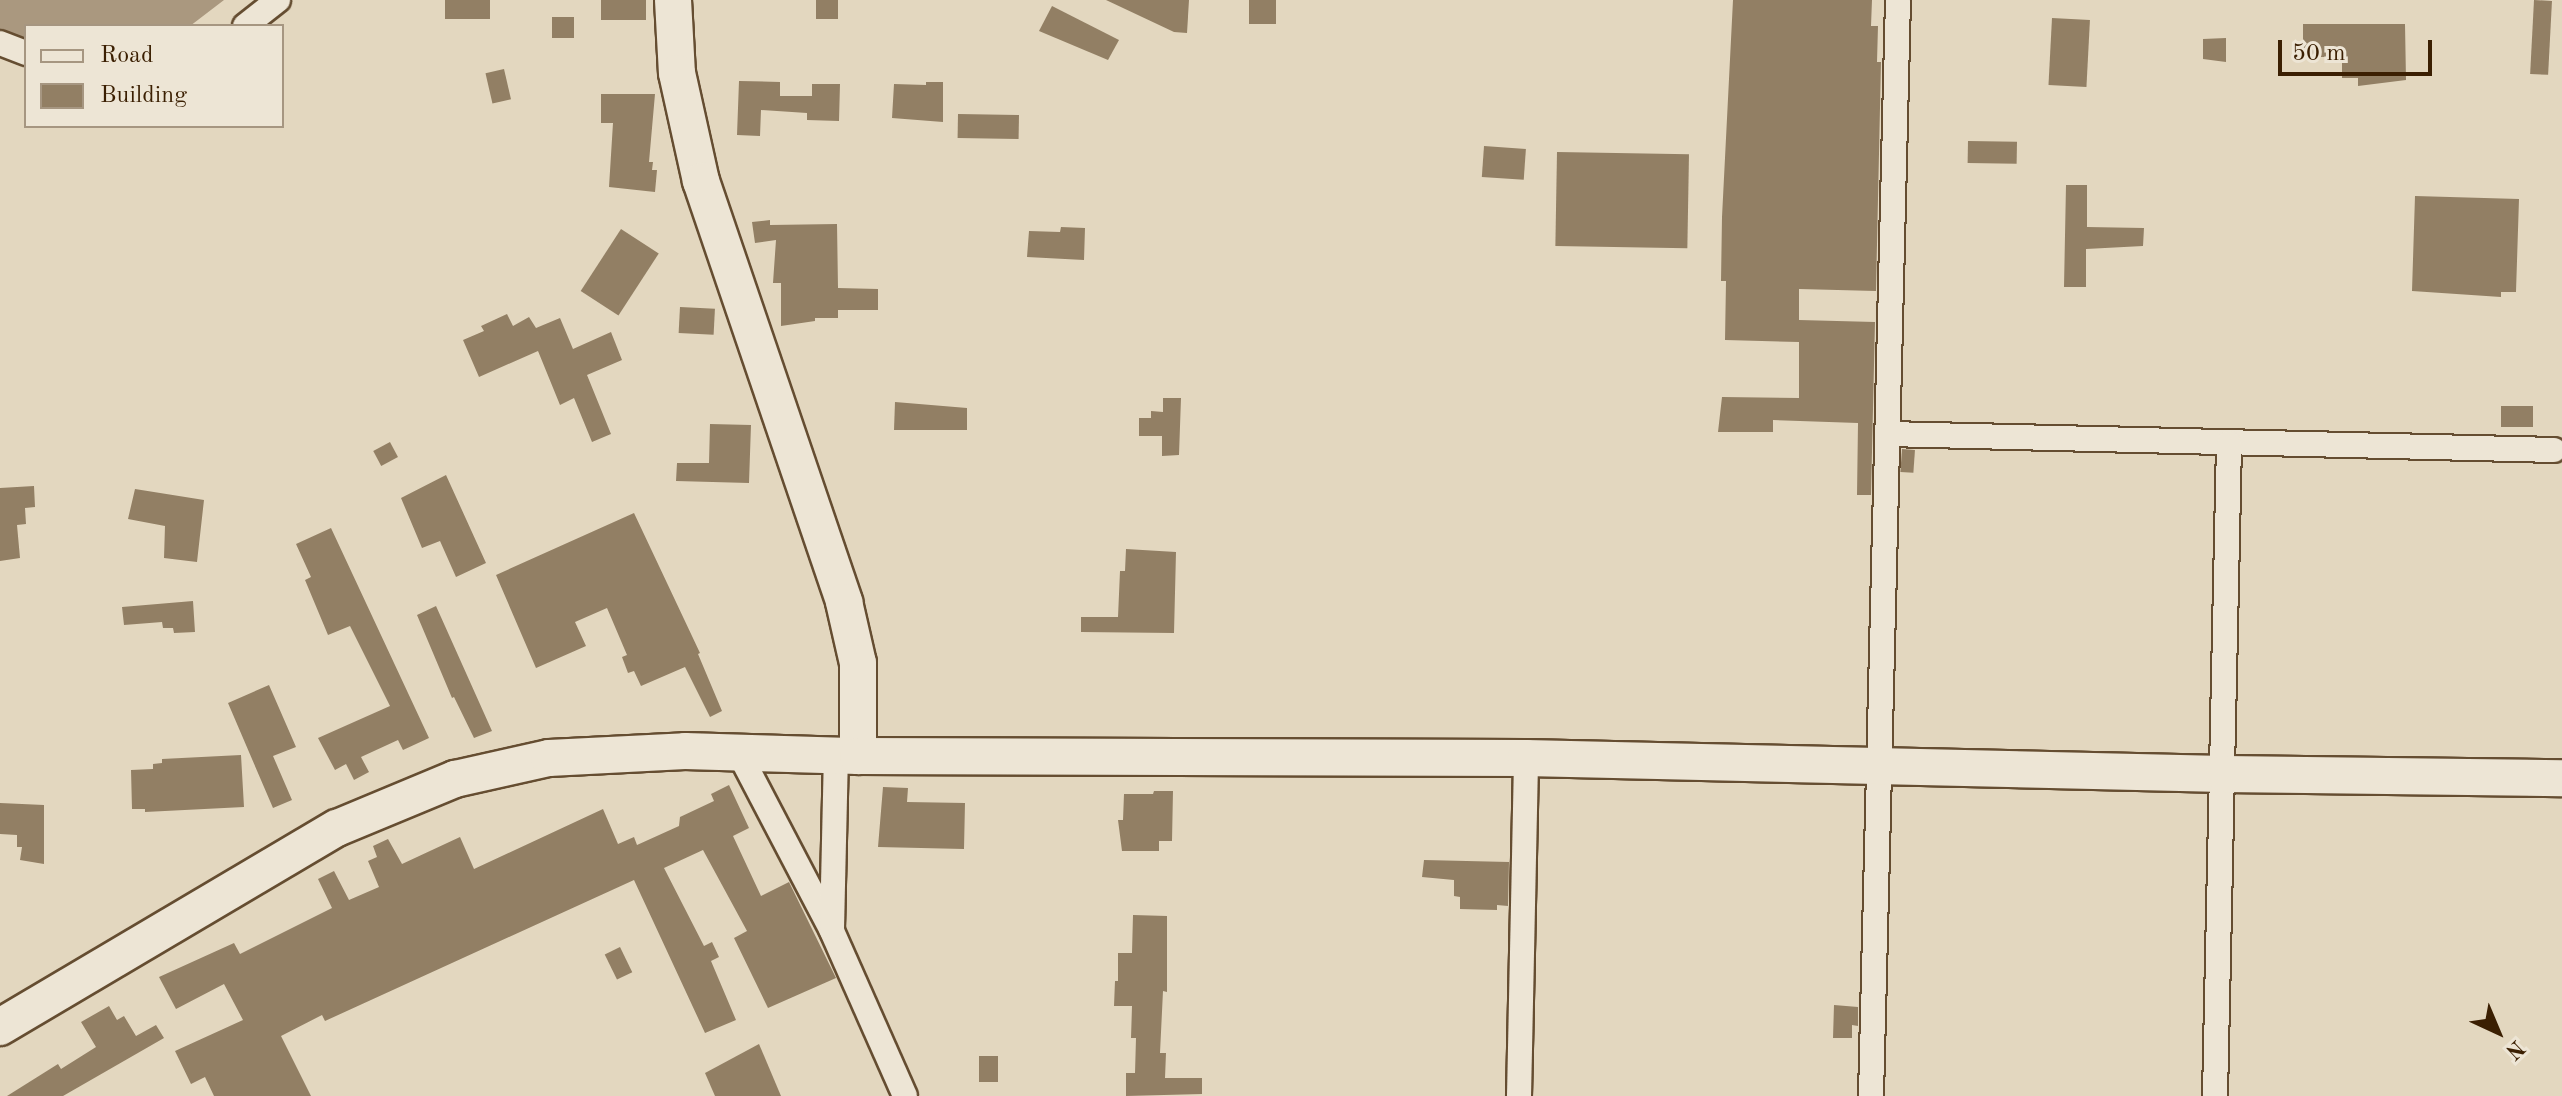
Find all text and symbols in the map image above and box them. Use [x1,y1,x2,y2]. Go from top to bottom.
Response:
legend [24,24,284,128]
scale bar [2282,24,2436,74]
text: 50 m [2292,42,2346,66]
text: Road [100,44,153,68]
text: Building [100,84,187,108]
north arrow [2458,992,2538,1072]
text: N [2501,1036,2528,1063]

